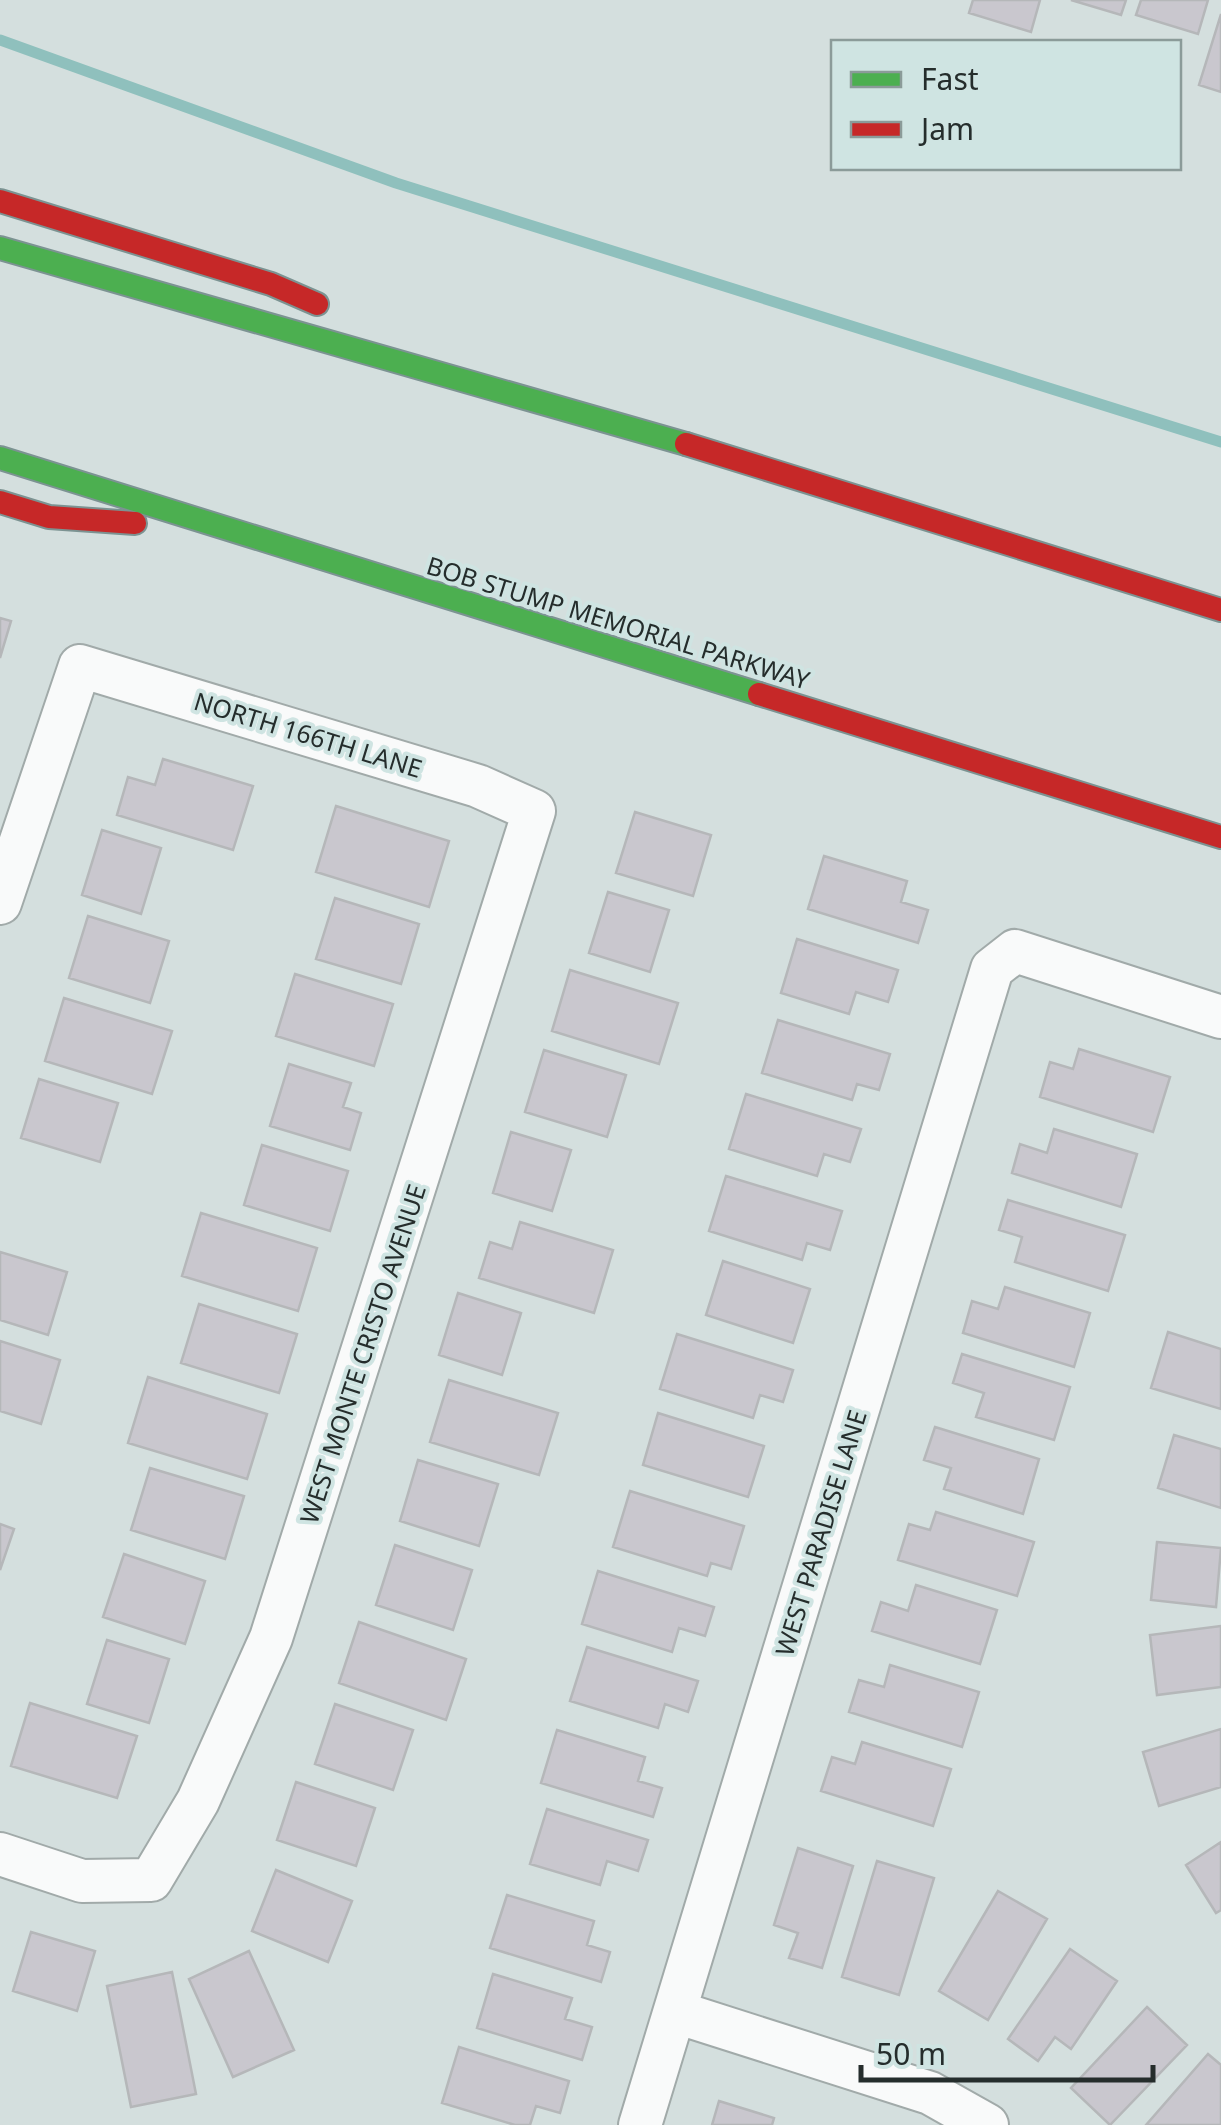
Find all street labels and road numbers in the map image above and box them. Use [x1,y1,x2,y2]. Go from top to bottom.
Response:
street label: BOB STUMP MEMORIAL PARKWAY [423,547,815,697]
street label: NORTH 166TH LANE [190,683,426,785]
street label: WEST MONTE CRISTO AVENUE [291,1180,433,1528]
street label: WEST PARADISE LANE [766,1406,874,1660]

